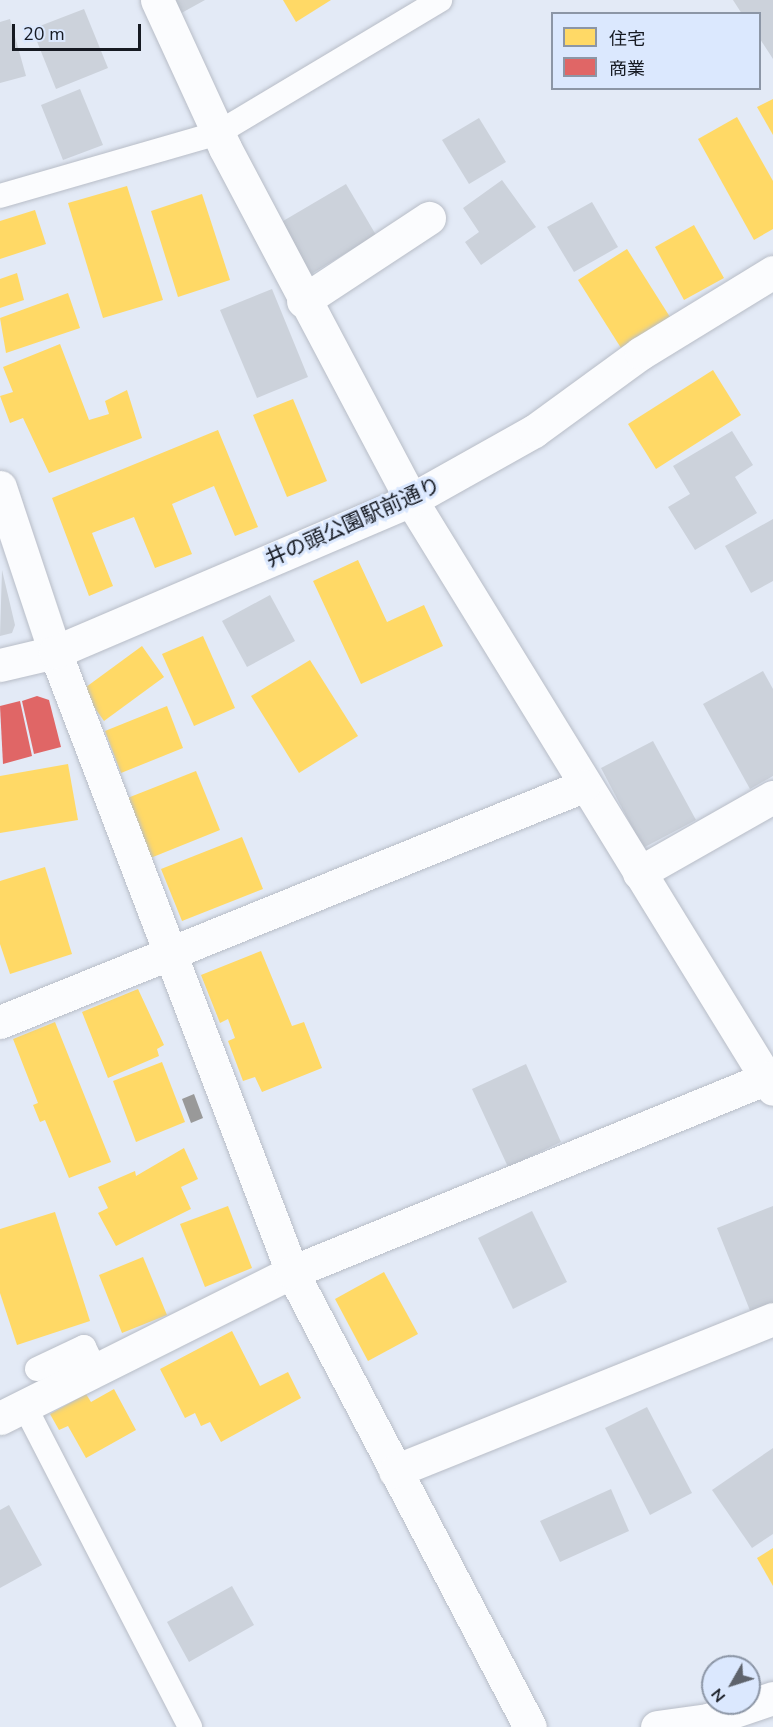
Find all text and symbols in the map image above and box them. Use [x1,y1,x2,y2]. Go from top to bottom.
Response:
scale bar [15,12,144,50]
legend [551,12,761,90]
text: 20 m [23,22,65,46]
text: 住宅 [609,27,645,51]
text: 商業 [609,57,645,81]
street label: 井の頭公園駅前通り [262,472,444,572]
north arrow [701,1655,761,1715]
text: N [706,1683,731,1707]

